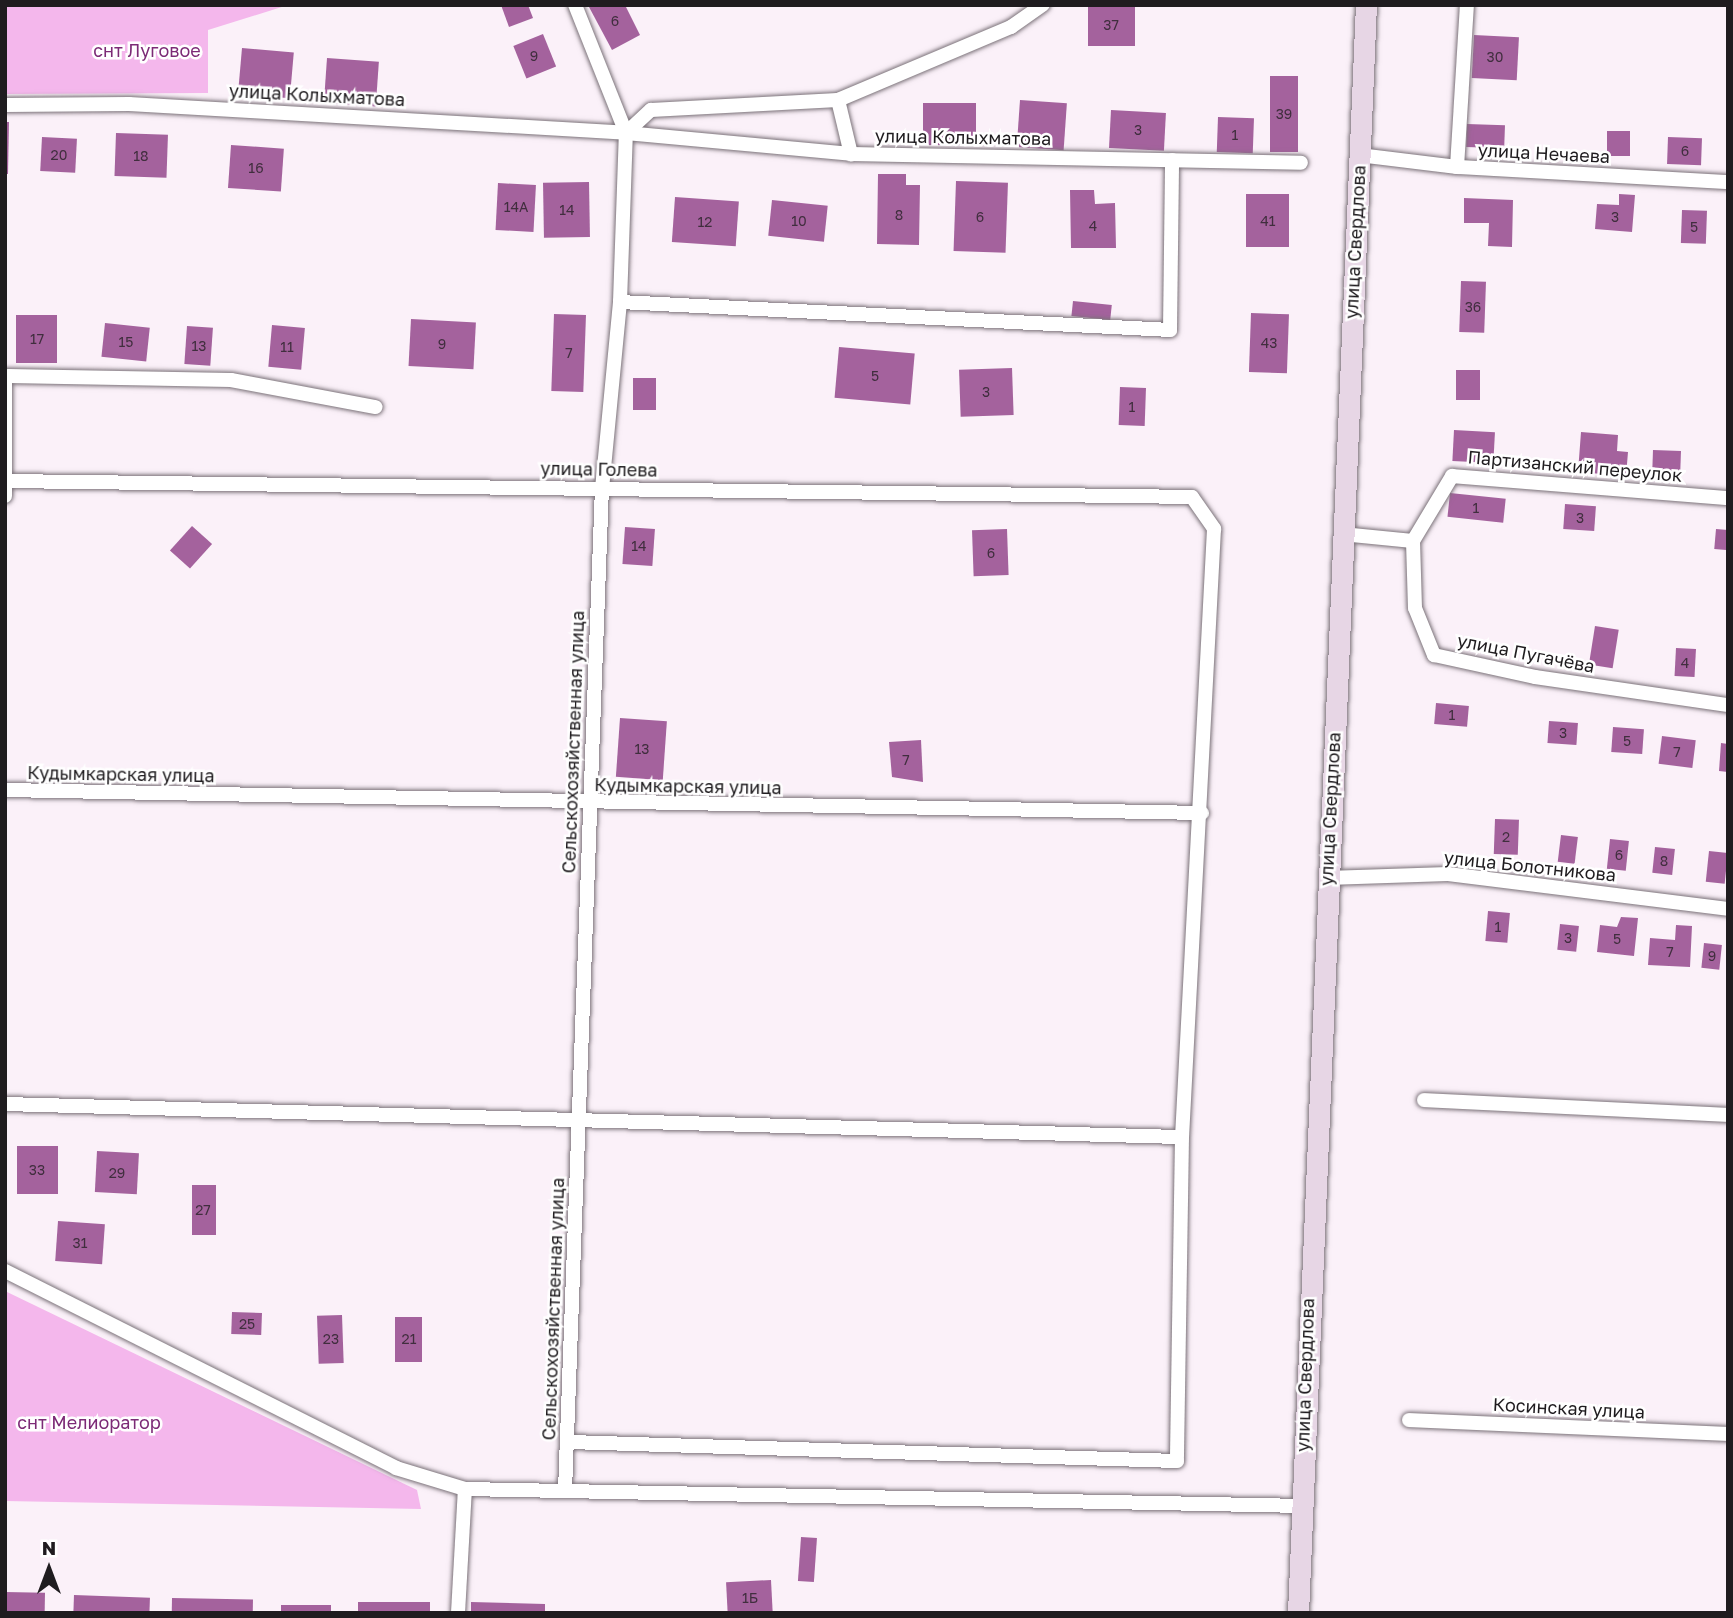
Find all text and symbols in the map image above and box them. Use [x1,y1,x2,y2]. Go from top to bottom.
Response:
house number: 6 [611,13,619,29]
house number: 37 [1103,17,1119,33]
park label: снт Луговое [93,39,201,61]
house number: 9 [530,48,538,64]
house number: 30 [1487,49,1503,65]
street label: улица Колыхматова [228,80,406,110]
house number: 39 [1276,106,1292,122]
house number: 3 [1134,122,1142,138]
street label: улица Колыхматова [875,125,1051,149]
house number: 1 [1232,127,1238,143]
street label: улица Нечаева [1477,139,1611,167]
house number: 6 [1681,143,1689,159]
house number: 20 [51,147,67,163]
house number: 18 [133,148,149,164]
house number: 16 [248,160,264,176]
street label: улица Свердлова [1340,165,1370,319]
house number: 14А [504,199,528,215]
house number: 14 [559,202,575,218]
house number: 8 [895,207,903,223]
house number: 6 [976,209,984,225]
house number: 3 [1611,209,1619,225]
house number: 10 [791,213,807,229]
house number: 41 [1260,213,1276,229]
house number: 12 [698,214,712,230]
house number: 4 [1089,218,1097,234]
house number: 5 [1690,219,1698,235]
house number: 36 [1465,299,1481,315]
house number: 17 [30,331,44,347]
house number: 15 [119,334,133,350]
house number: 43 [1261,335,1277,351]
house number: 9 [438,336,446,352]
house number: 13 [192,338,206,354]
house number: 11 [280,339,294,355]
house number: 7 [565,345,573,361]
house number: 5 [871,368,879,384]
house number: 3 [982,384,990,400]
house number: 1 [1129,399,1135,415]
street label: Партизанский переулок [1467,446,1683,486]
street label: улица Голева [540,457,658,481]
house number: 1 [1473,500,1479,516]
house number: 3 [1576,510,1584,526]
house number: 14 [631,538,647,554]
house number: 6 [987,545,995,561]
street label: Сельскохозяйственная улица [558,610,588,874]
street label: улица Пугачёва [1455,629,1597,677]
house number: 4 [1681,655,1689,671]
house number: 1 [1449,707,1455,723]
house number: 3 [1559,725,1567,741]
street label: улица Свердлова [1315,732,1345,886]
house number: 5 [1623,733,1631,749]
house number: 13 [635,741,649,757]
house number: 7 [1673,744,1681,760]
house number: 7 [902,752,910,768]
street label: Кудымкарская улица [27,762,215,786]
street label: Кудымкарская улица [594,774,782,798]
house number: 2 [1502,829,1510,845]
street label: улица Болотникова [1443,846,1617,886]
house number: 6 [1615,847,1623,863]
house number: 8 [1660,853,1668,869]
house number: 1 [1495,919,1501,935]
house number: 3 [1564,930,1572,946]
house number: 5 [1613,931,1621,947]
house number: 7 [1666,944,1674,960]
house number: 9 [1708,948,1716,964]
house number: 33 [29,1162,45,1178]
house number: 29 [109,1165,125,1181]
street label: Сельскохозяйственная улица [538,1177,568,1441]
house number: 27 [195,1202,211,1218]
house number: 31 [73,1235,87,1251]
street label: улица Свердлова [1292,1298,1318,1452]
house number: 25 [239,1316,255,1332]
house number: 23 [323,1331,339,1347]
house number: 21 [402,1331,416,1347]
street label: Косинская улица [1492,1393,1646,1423]
park label: снт Мелиоратор [17,1411,161,1433]
north arrow [14,1534,84,1604]
text: N [42,1536,56,1559]
house number: 1Б [742,1590,758,1606]

